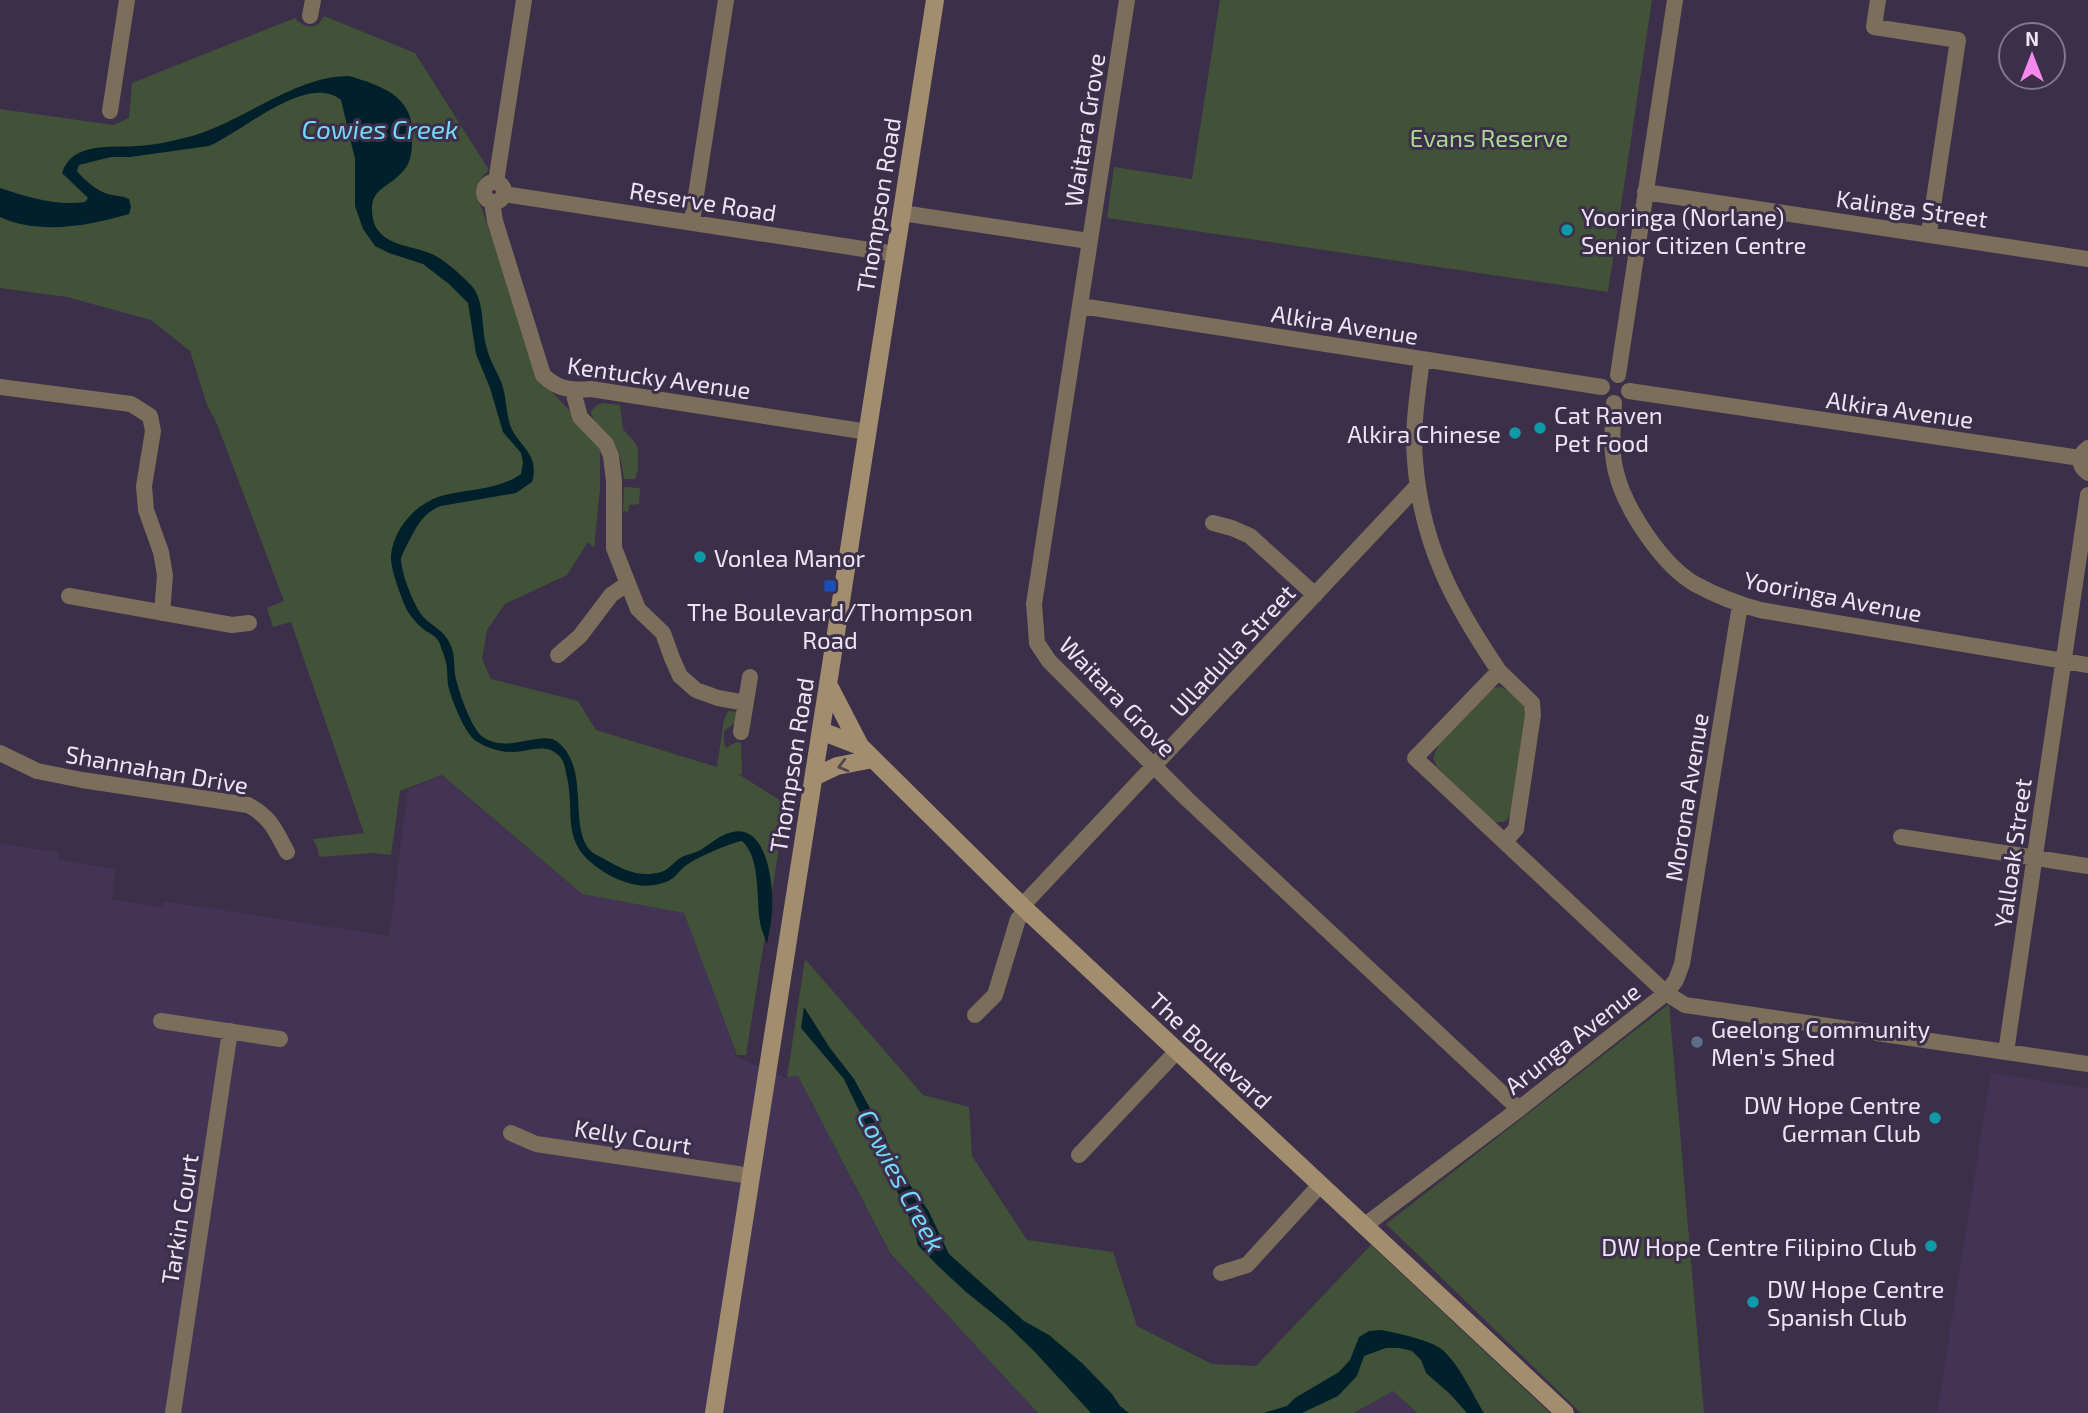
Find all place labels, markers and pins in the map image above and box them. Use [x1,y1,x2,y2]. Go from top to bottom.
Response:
place label: Yooringa (Norlane) Senior Citizen Centre [1581,202,1806,259]
marker: Yooringa (Norlane) Senior Citizen Centre [1559,222,1575,238]
place label: Cat Raven Pet Food [1554,400,1663,457]
place label: Alkira Chinese [1347,419,1501,448]
marker: Cat Raven Pet Food [1532,420,1548,436]
marker: Alkira Chinese [1507,425,1523,441]
place label: Vonlea Manor [714,543,866,572]
marker: Vonlea Manor [692,549,708,565]
marker: The Boulevard/Thompson Road [822,578,838,594]
place label: The Boulevard/Thompson Road [687,597,973,654]
place label: Geelong Community Men's Shed [1711,1014,1930,1071]
marker: Geelong Community Men's Shed [1689,1034,1705,1050]
place label: DW Hope Centre German Club [1744,1090,1921,1147]
marker: DW Hope Centre German Club [1927,1110,1943,1126]
place label: DW Hope Centre Filipino Club [1601,1232,1917,1261]
marker: DW Hope Centre Filipino Club [1923,1238,1939,1254]
place label: DW Hope Centre Spanish Club [1767,1274,1944,1331]
marker: DW Hope Centre Spanish Club [1745,1294,1761,1310]

